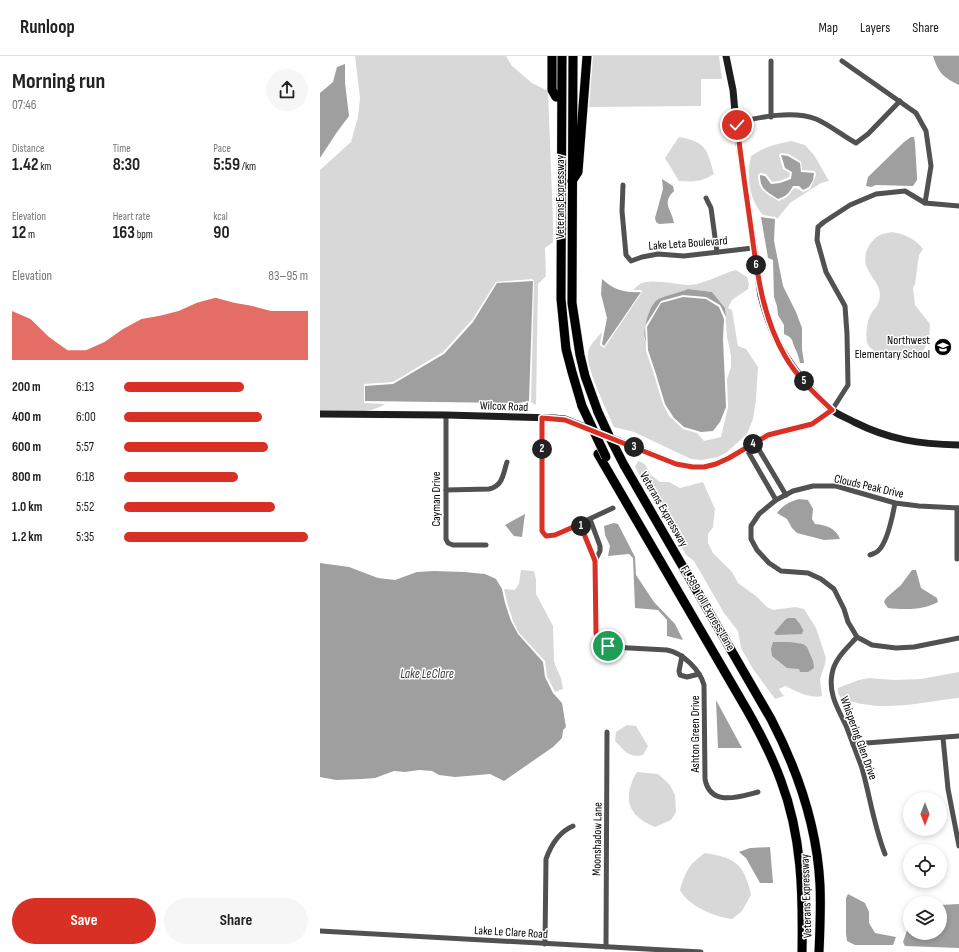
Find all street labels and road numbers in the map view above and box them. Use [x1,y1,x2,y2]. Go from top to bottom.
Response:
street label: Veterans Expressway [553,155,568,239]
street label: Lake Leta Boulevard [648,233,728,254]
street label: Wilcox Road [480,398,528,415]
street label: Veterans Expressway [636,469,691,550]
street label: Cayman Drive [429,471,444,527]
street label: Clouds Peak Drive [832,471,905,502]
street label: FL 589 Toll Express Lane [677,563,738,654]
street label: Whispering Glen Drive [836,694,881,782]
street label: Ashton Green Drive [688,695,703,774]
street label: Moonshadow Lane [589,802,606,876]
street label: Veterans Expressway [798,853,815,938]
street label: Lake Le Clare Road [474,923,548,942]

